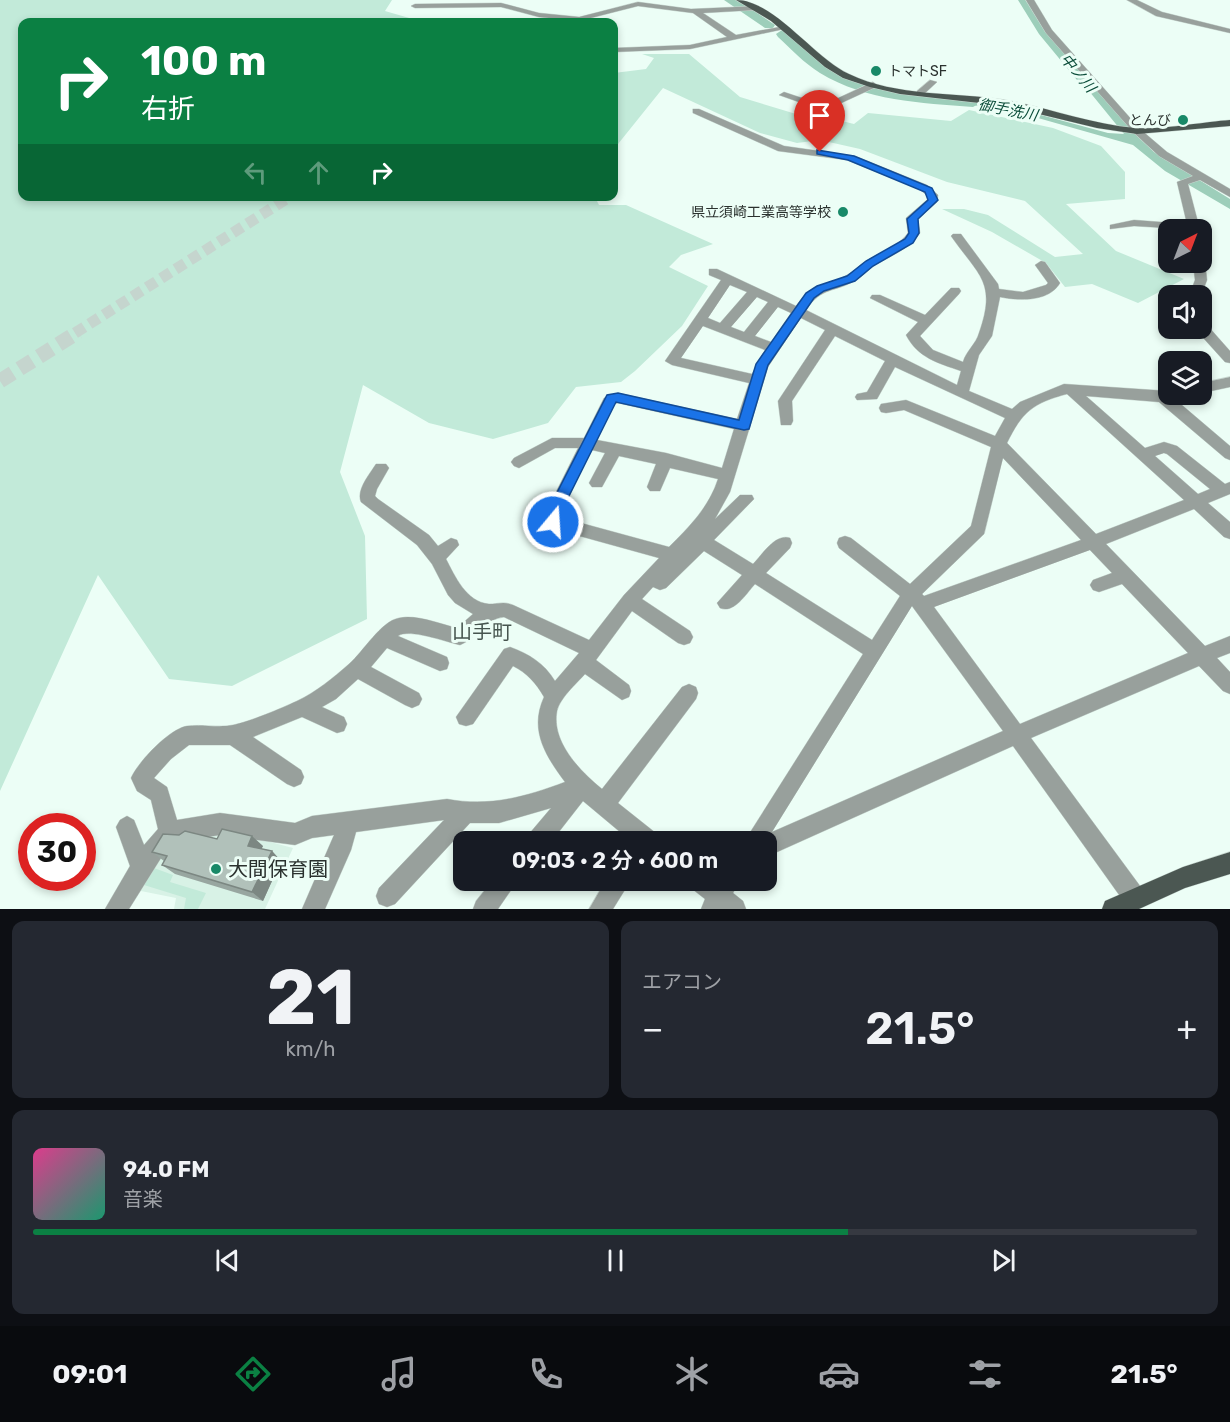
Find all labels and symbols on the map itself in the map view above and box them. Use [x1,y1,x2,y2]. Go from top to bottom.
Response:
water label: 中ノ川 [1057,50,1101,98]
place label: トマトSF [888,63,947,80]
marker: トマトSF [869,64,883,78]
pin [794,90,845,152]
water label: 御手洗川 [977,95,1041,125]
place label: とんび [1129,112,1171,129]
marker: とんび [1176,113,1190,127]
place label: 県立須崎工業高等学校 [691,204,831,221]
marker: 県立須崎工業高等学校 [836,205,850,219]
north arrow [1158,219,1212,273]
position arrow [521,490,585,554]
district label: 山手町 [452,620,512,644]
speed limit sign: 30 [18,813,96,891]
place label: 大間保育園 [228,857,328,881]
marker: 大間保育園 [209,862,223,876]

